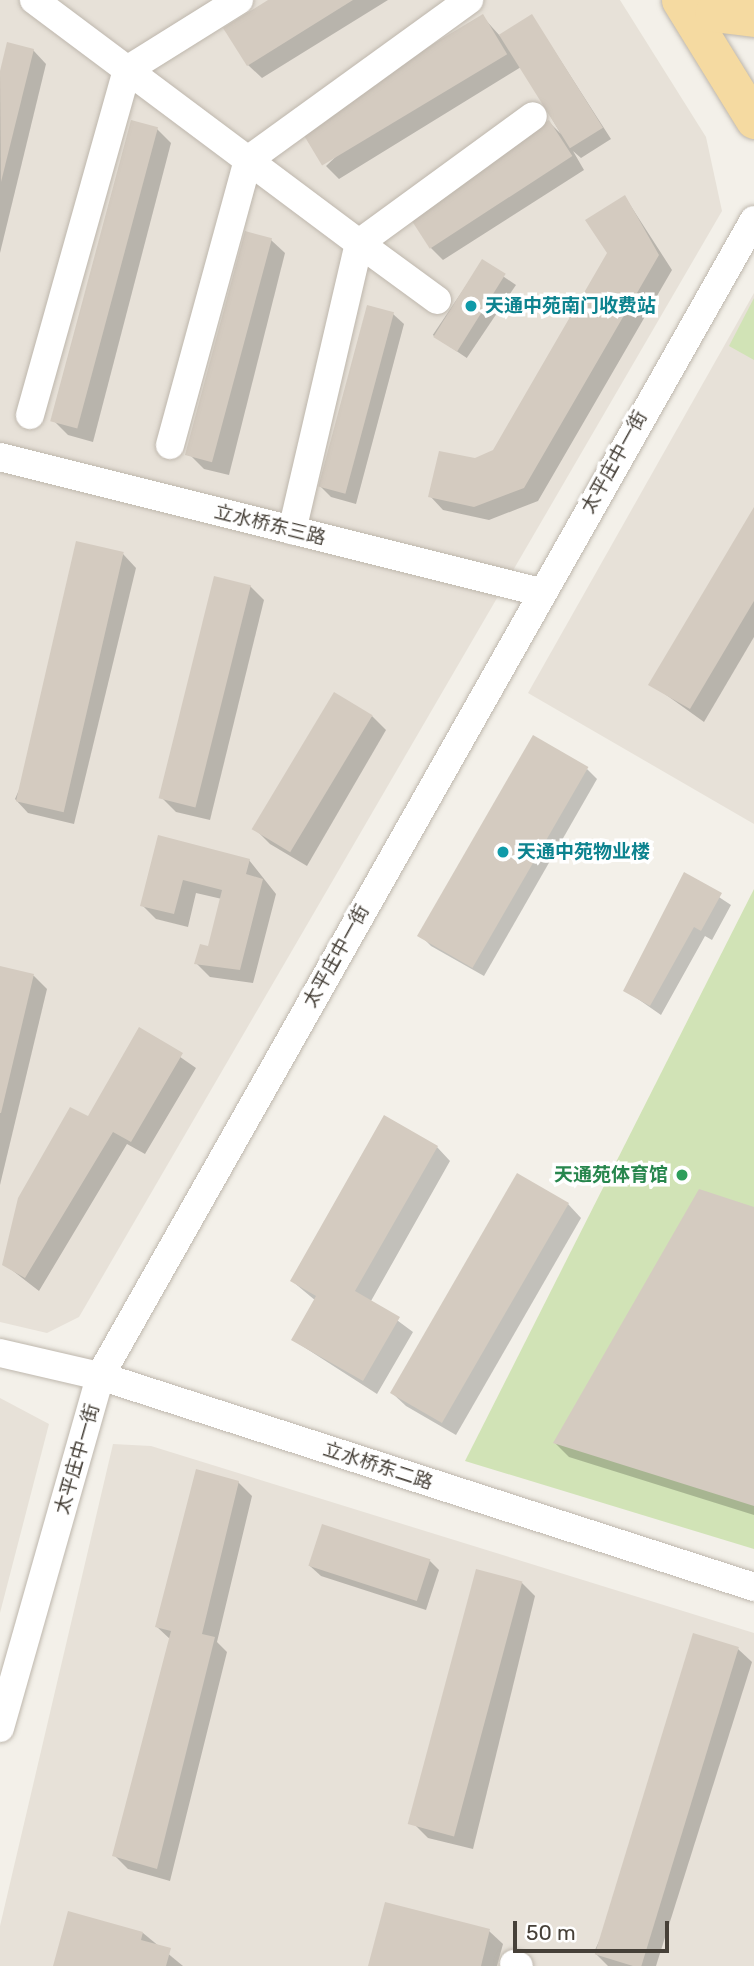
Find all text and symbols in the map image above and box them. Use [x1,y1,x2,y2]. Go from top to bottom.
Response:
place label: 天通中苑南门收费站 [485,295,656,317]
marker: 天通中苑南门收费站 [463,298,479,314]
street label: 太平庄中一街 [576,407,652,517]
street label: 立水桥东三路 [212,500,328,550]
place label: 天通中苑物业楼 [517,841,650,863]
marker: 天通中苑物业楼 [495,844,511,860]
street label: 太平庄中一街 [298,901,374,1011]
place label: 天通苑体育馆 [554,1164,668,1186]
marker: 天通苑体育馆 [674,1167,690,1183]
street label: 太平庄中一街 [50,1401,104,1517]
street label: 立水桥东二路 [320,1438,436,1494]
scale bar [516,1906,672,1950]
text: 50 m [526,1920,576,1945]

